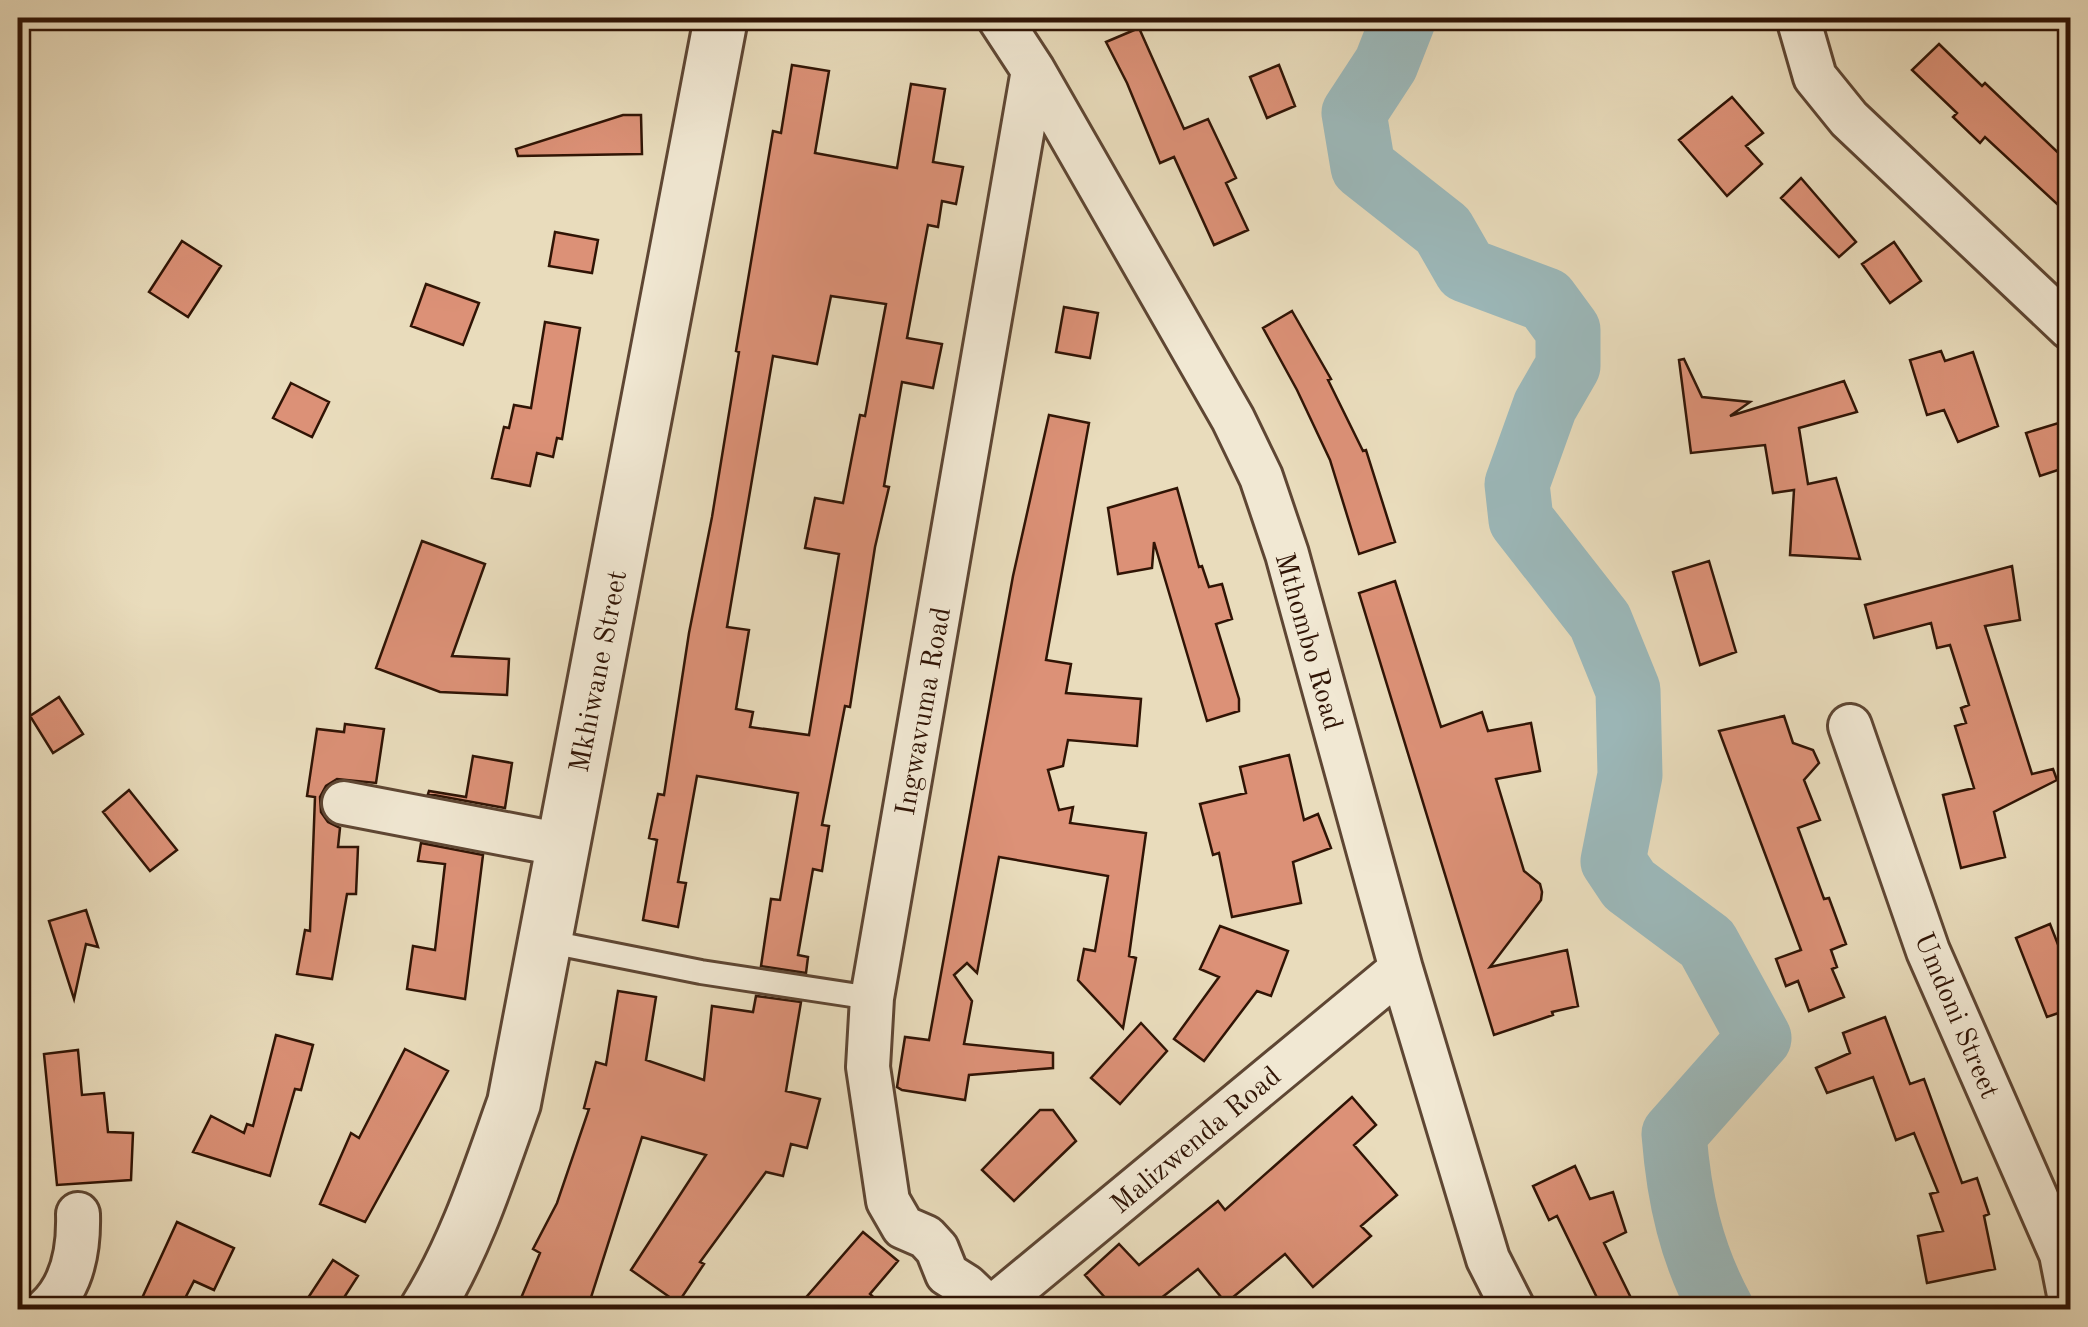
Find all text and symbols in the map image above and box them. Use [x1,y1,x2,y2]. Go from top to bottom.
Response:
street label: Mthombo Road [1268,550,1346,734]
street label: Mkhiwane Street [567,568,633,775]
street label: Ingwavuma Road [893,605,957,818]
street label: Umdoni Street [1908,929,2003,1103]
street label: Malizwenda Road [1107,1063,1287,1220]

